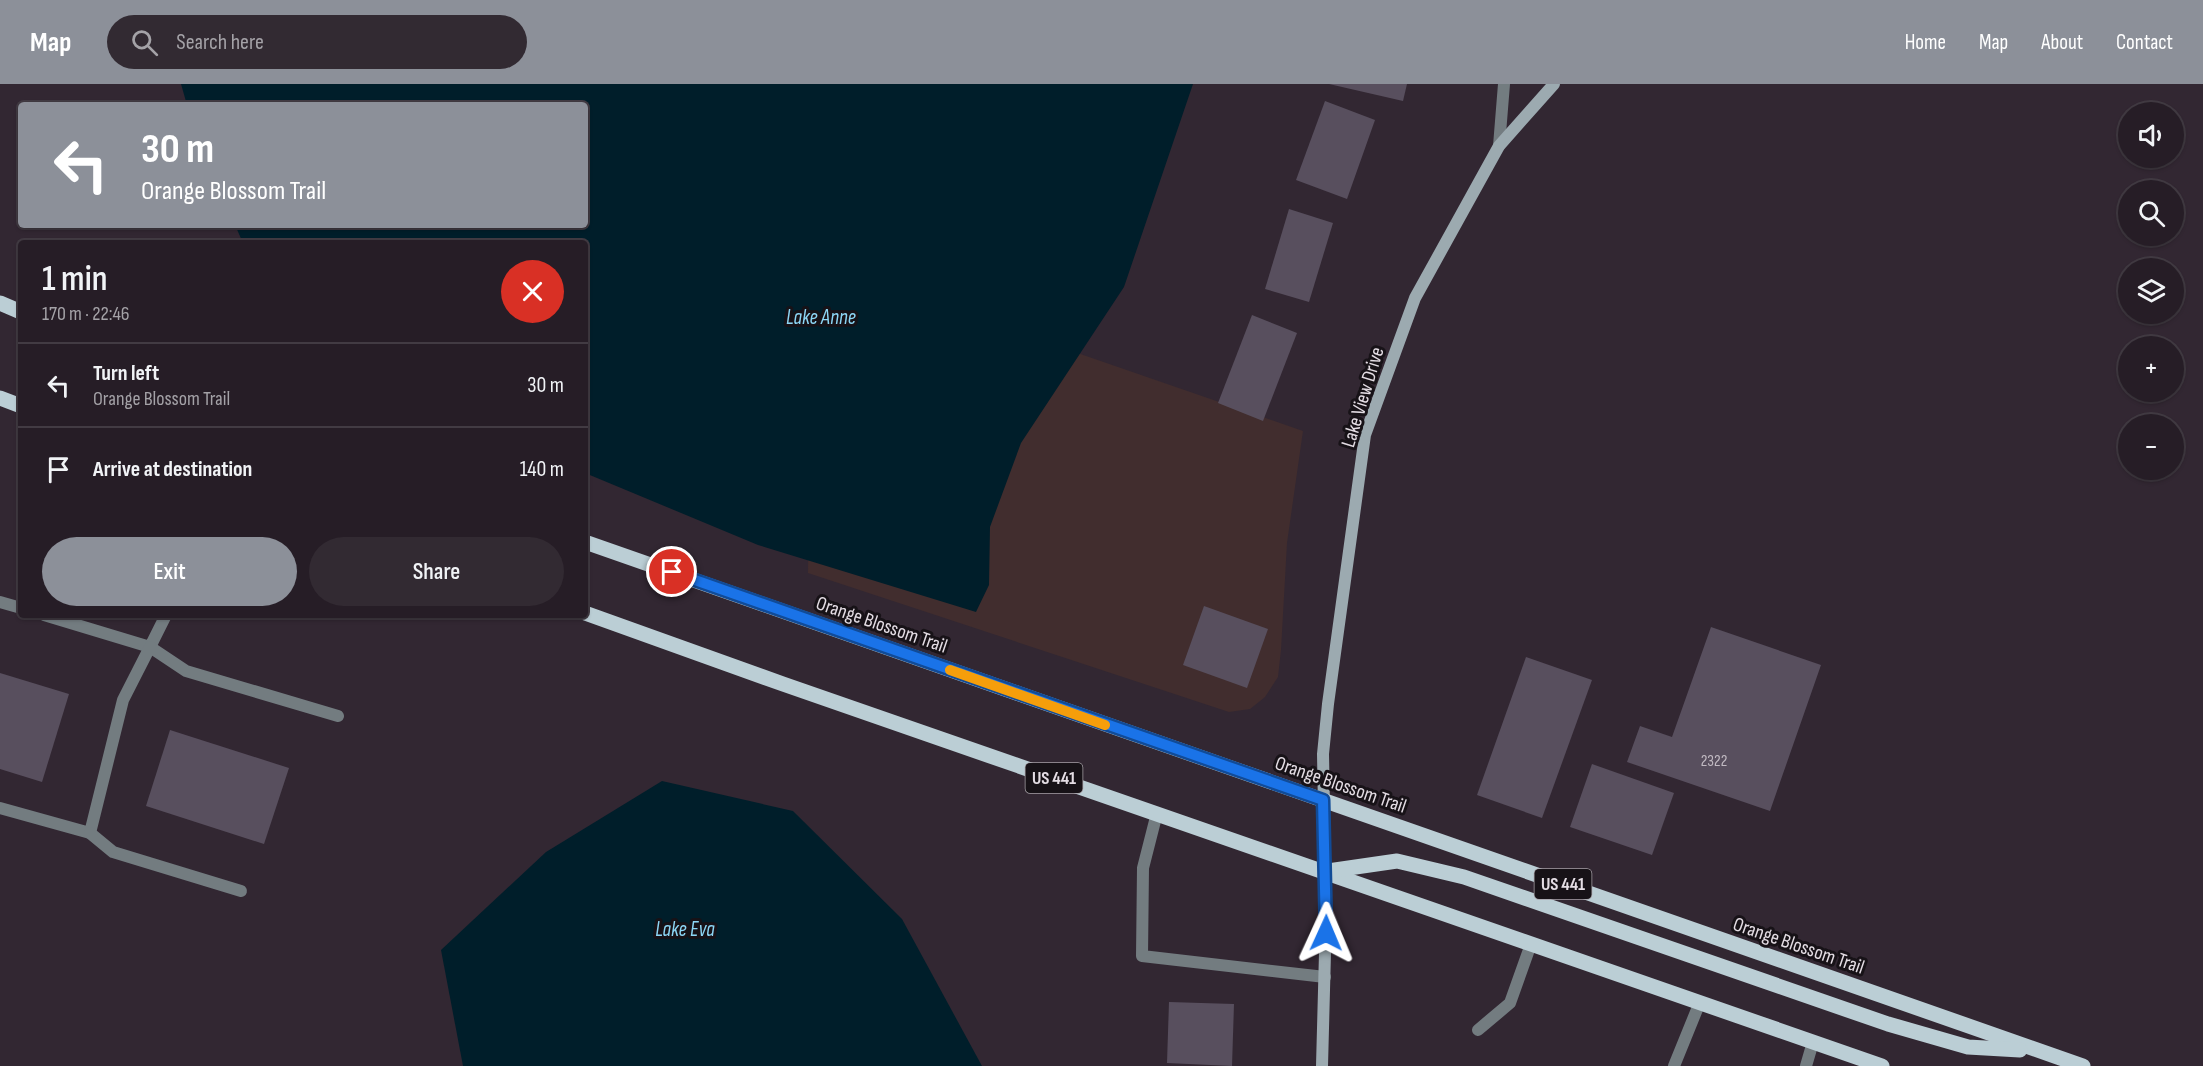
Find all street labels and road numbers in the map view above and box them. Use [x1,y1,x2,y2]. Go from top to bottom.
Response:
street label: Lake View Drive [1336,344,1390,450]
street label: Orange Blossom Trail [813,591,950,659]
street label: Orange Blossom Trail [1272,751,1409,819]
road number: US 441 [1026,763,1082,793]
road number: US 441 [1534,869,1592,899]
street label: Orange Blossom Trail [1730,912,1867,980]

